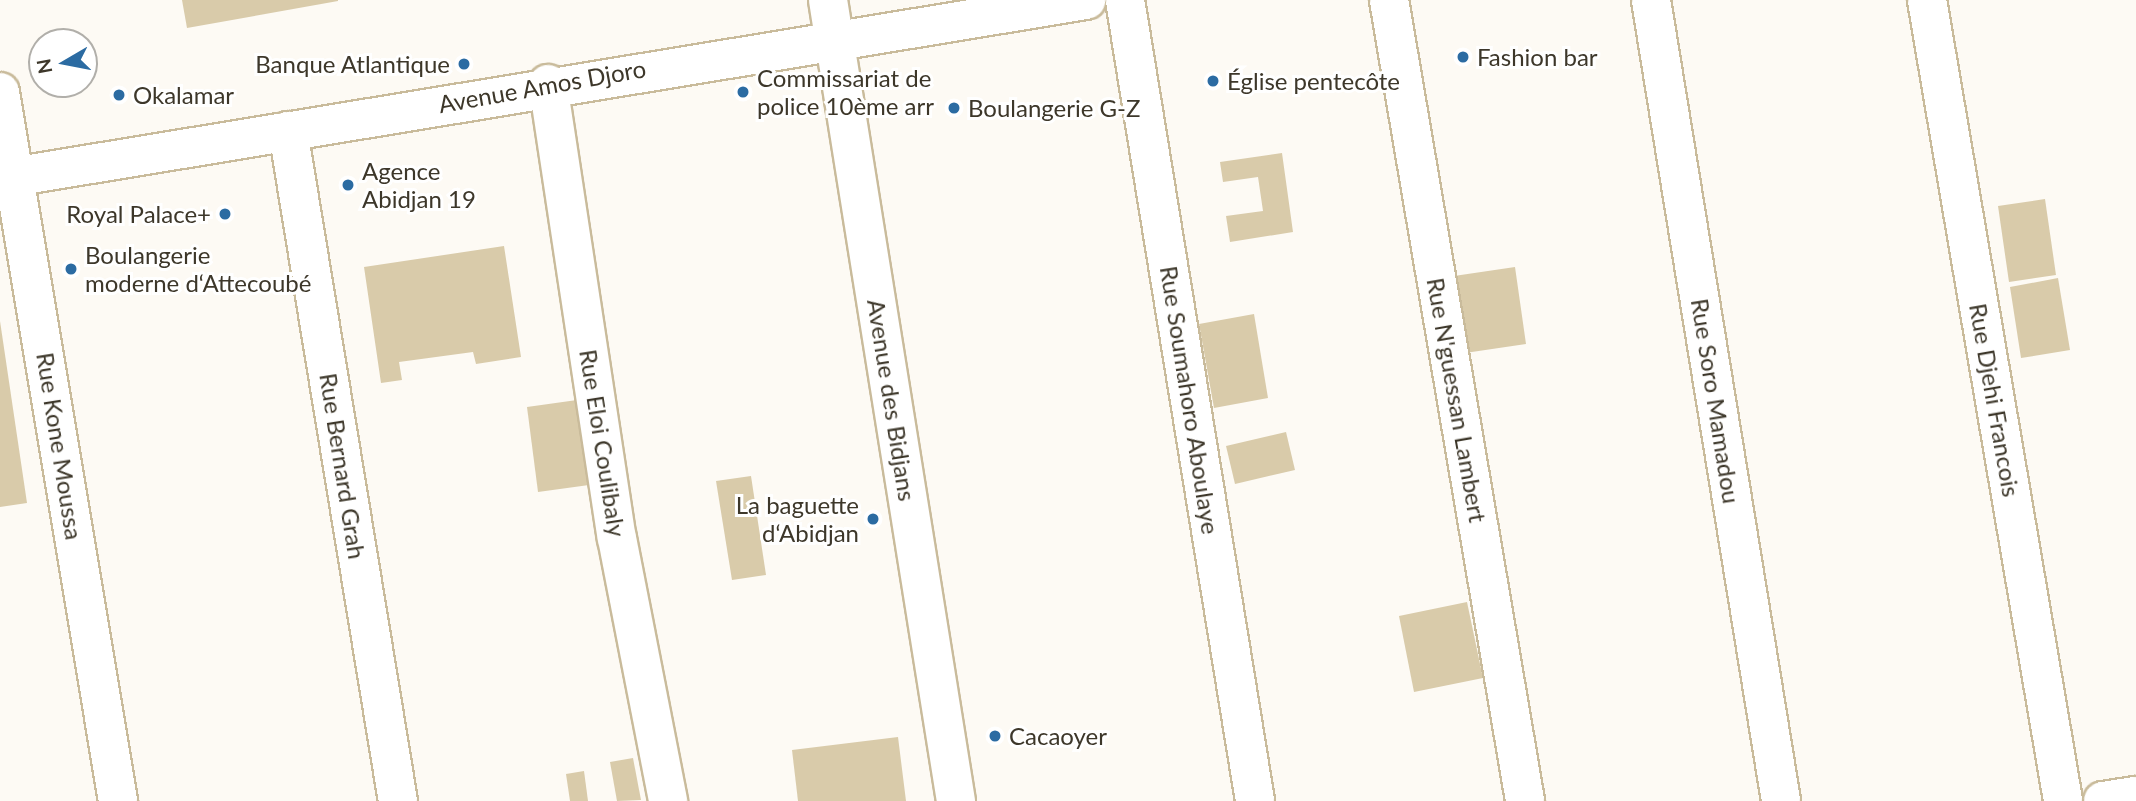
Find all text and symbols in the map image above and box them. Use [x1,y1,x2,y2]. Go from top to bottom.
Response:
north arrow [28,28,98,98]
place label: Fashion bar [1477,43,1598,71]
marker: Fashion bar [1455,49,1471,65]
place label: Banque Atlantique [254,50,450,78]
street label: Avenue Amos Djoro [436,54,648,118]
marker: Banque Atlantique [456,56,472,72]
text: N [31,57,56,76]
place label: Commissariat de police 10ème arr [757,64,934,120]
place label: Église pentecôte [1227,67,1400,95]
marker: Église pentecôte [1205,73,1221,89]
place label: Okalamar [133,81,234,109]
marker: Commissariat de police 10ème arr [735,84,751,100]
marker: Okalamar [111,87,127,103]
place label: Boulangerie G-Z [968,94,1140,122]
marker: Boulangerie G-Z [946,100,962,116]
place label: Agence Abidjan 19 [362,157,476,213]
marker: Agence Abidjan 19 [340,177,356,193]
place label: Royal Palace+ [66,200,211,228]
marker: Royal Palace+ [217,206,233,222]
place label: Boulangerie moderne d‘Attecoubé [85,241,311,297]
marker: Boulangerie moderne d‘Attecoubé [63,261,79,277]
street label: Rue Soumahoro Aboulaye [1155,263,1225,537]
street label: Rue N'guessan Lambert [1421,275,1493,525]
street label: Rue Soro Mamadou [1686,296,1746,506]
street label: Avenue des Bidjans [862,297,922,503]
street label: Rue Djehi Francois [1964,301,2026,499]
street label: Rue Eloi Coulibaly [574,347,632,539]
street label: Rue Kone Moussa [31,350,89,542]
street label: Rue Bernard Grah [314,371,372,561]
place label: La baguette d‘Abidjan [736,491,859,547]
marker: La baguette d‘Abidjan [865,511,881,527]
place label: Cacaoyer [1009,722,1107,750]
marker: Cacaoyer [987,728,1003,744]

